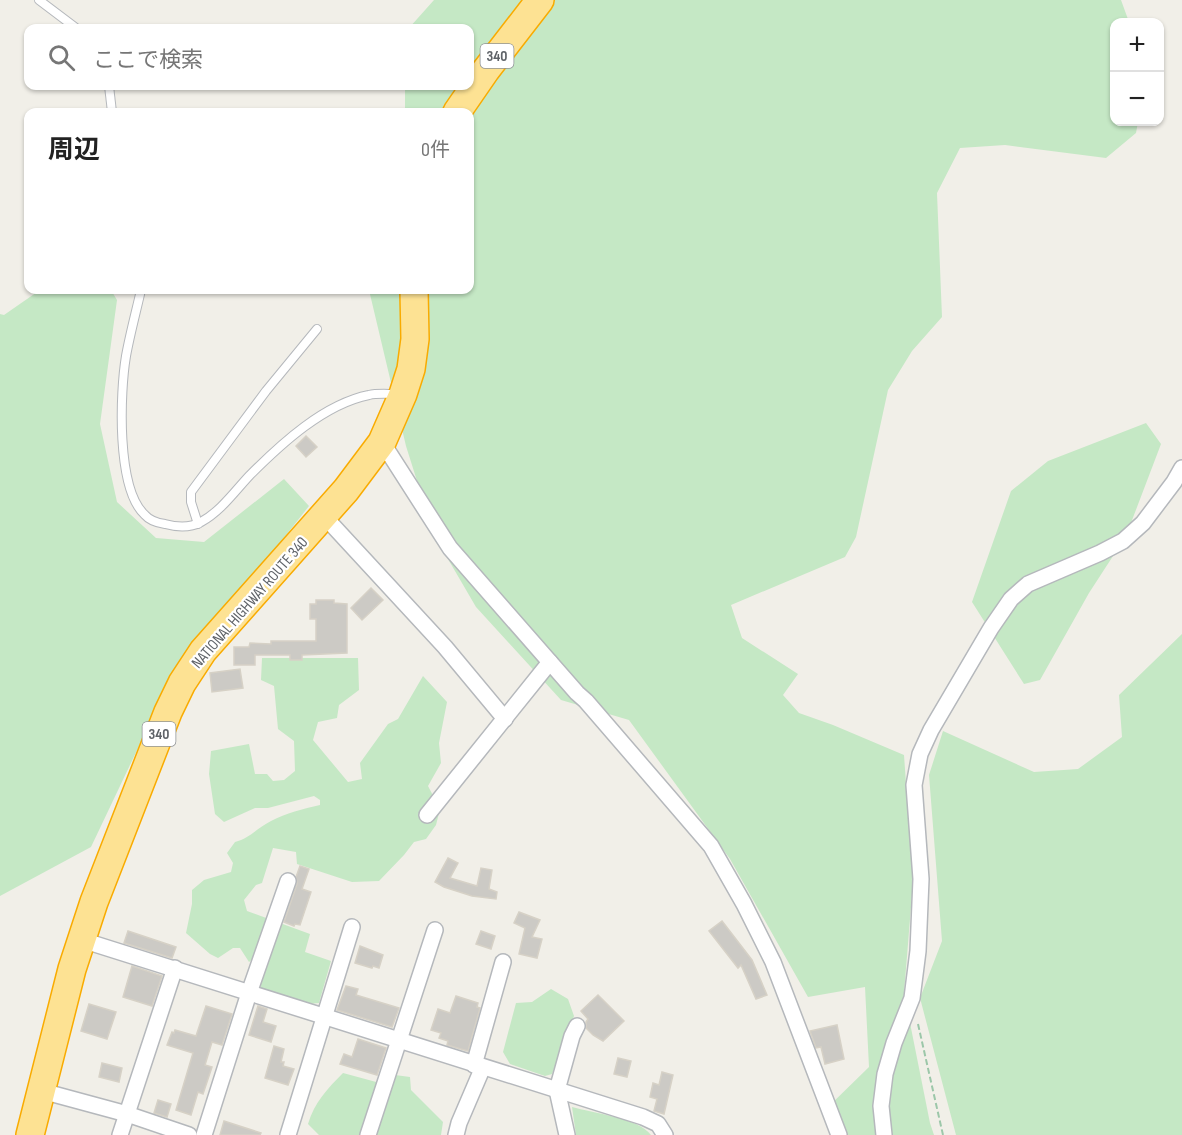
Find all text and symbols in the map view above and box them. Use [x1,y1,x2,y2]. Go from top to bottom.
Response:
map controls [1110,18,1164,126]
button: + [1110,18,1164,72]
search box [24,24,474,90]
icon: search [45,41,78,74]
road number: 340 [480,44,514,68]
text: ここで検索 [93,47,203,74]
button: − [1110,72,1164,126]
text: 周辺 [48,135,100,166]
text: 0件 [421,138,450,162]
street label: NATIONAL HIGHWAY ROUTE 340 [188,533,312,672]
road number: 340 [142,722,176,746]

